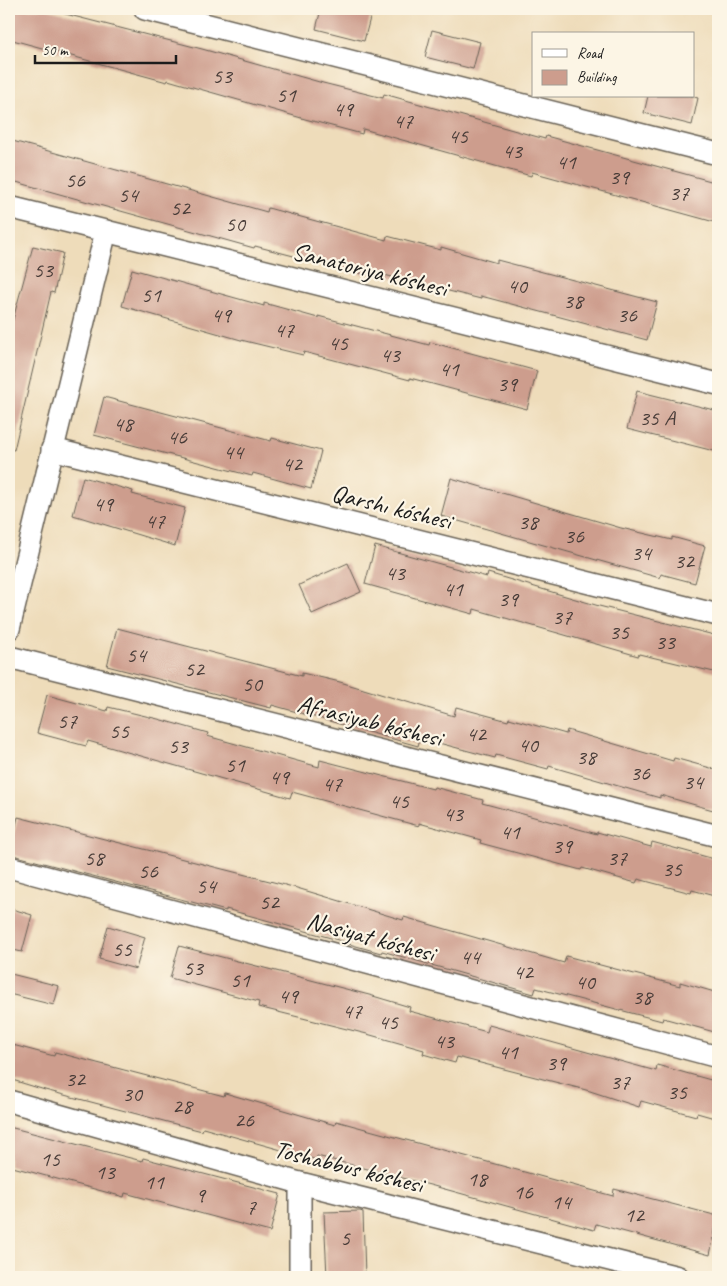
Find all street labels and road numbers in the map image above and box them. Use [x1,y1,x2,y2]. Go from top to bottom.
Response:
street label: Sanatoriya kóshesi [289,235,454,305]
street label: Qarshı kóshesi [329,477,458,538]
street label: Afrasiyab kóshesi [294,688,449,755]
street label: Nasiyat kóshesi [303,905,442,970]
street label: Toshabbus kóshesi [271,1133,430,1202]

